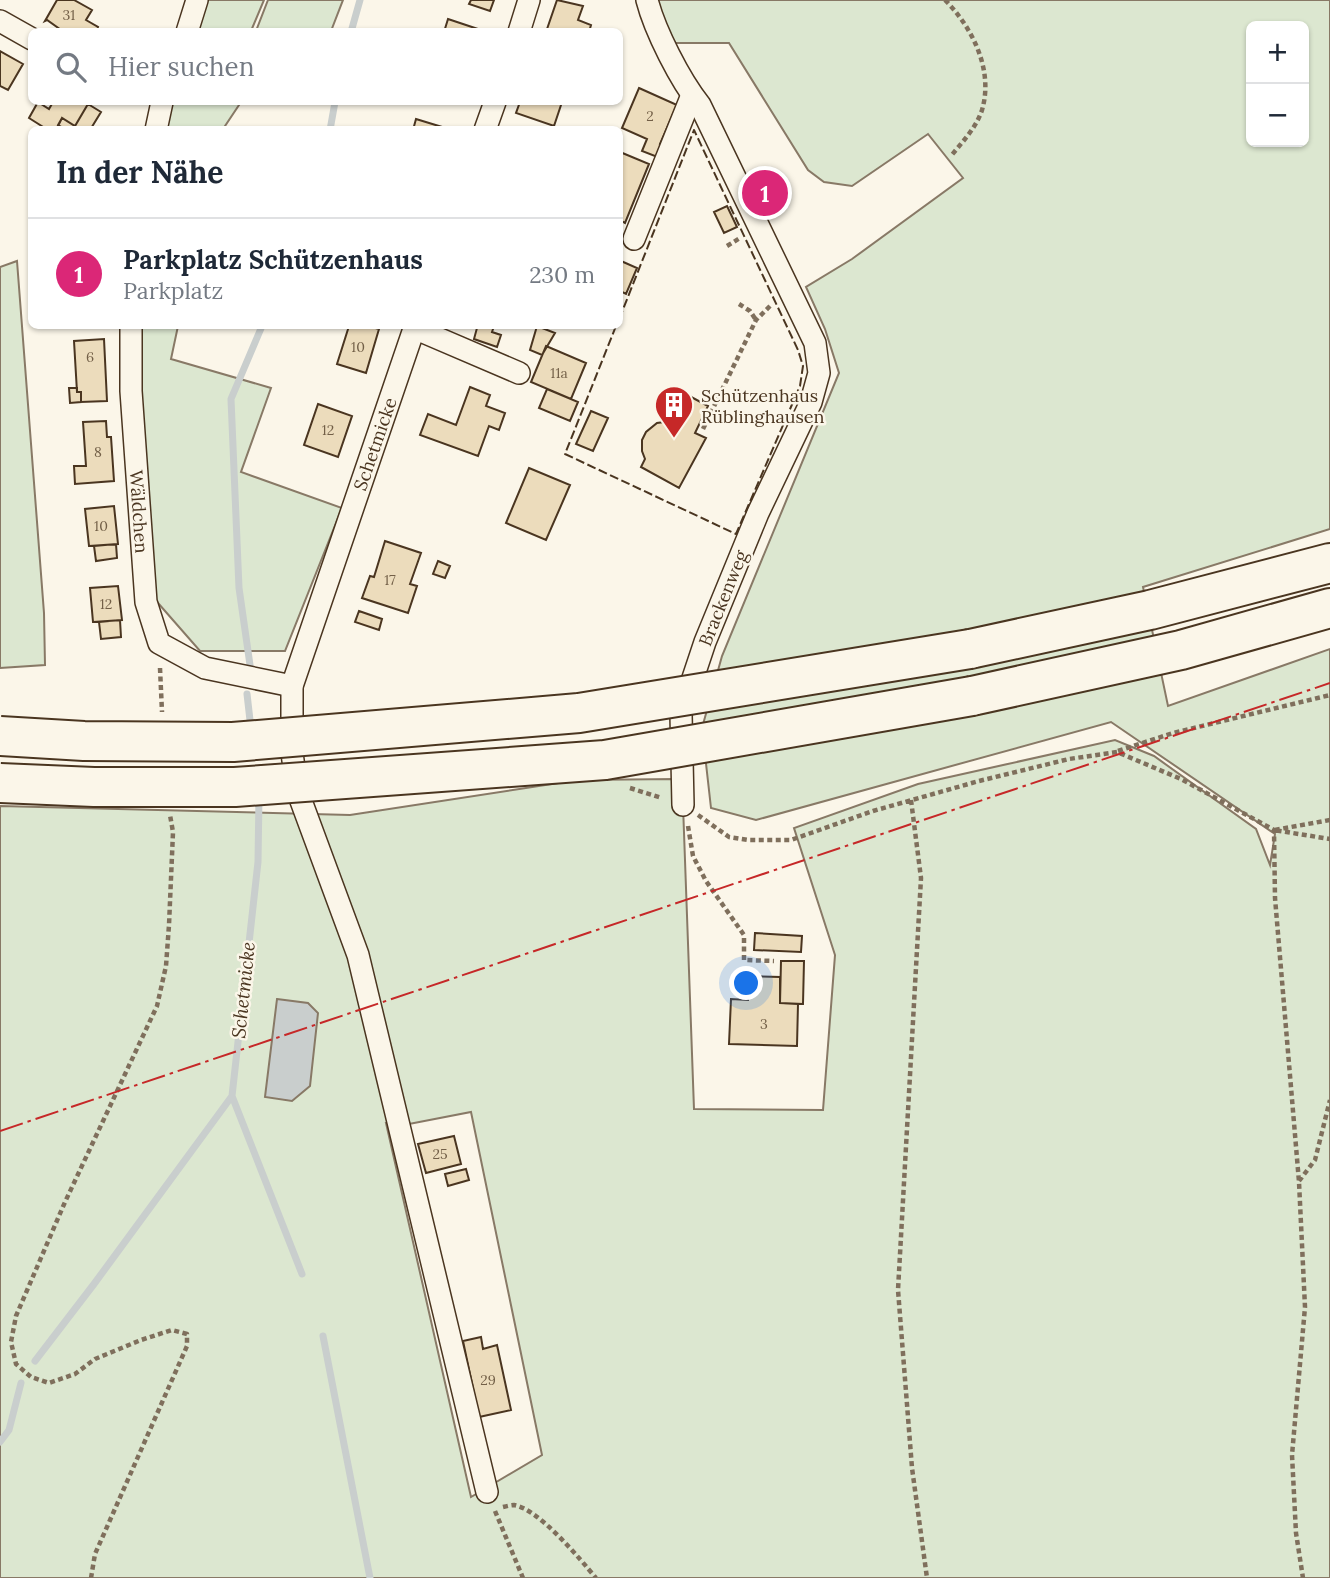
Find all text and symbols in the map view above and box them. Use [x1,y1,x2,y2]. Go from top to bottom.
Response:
house number: 31 [63,6,75,24]
map controls [1246,21,1309,147]
button: + [1246,21,1309,84]
search box [28,28,623,105]
icon: search [52,48,90,86]
text: Hier suchen [108,50,254,83]
button: − [1246,84,1309,147]
house number: 2 [646,107,654,125]
text: In der Nähe [56,153,224,191]
pin: 1 [742,167,788,219]
text: Parkplatz Schützenhaus [123,243,423,276]
text: 1 [74,260,84,289]
text: 230 m [529,260,595,289]
text: Parkplatz [123,276,223,305]
house number: 10 [351,338,365,356]
house number: 6 [86,348,94,366]
house number: 11a [550,364,568,382]
building icon: Schützenhaus Rüblinghausen [653,384,695,439]
place label: Schützenhaus Rüblinghausen [701,384,825,428]
street label: Schetmicke [348,394,402,494]
house number: 12 [322,421,334,439]
house number: 8 [94,443,102,461]
street label: Wäldchen [125,469,154,554]
house number: 10 [94,517,108,535]
street label: Brackenweg [693,546,753,649]
house number: 17 [384,571,396,589]
house number: 12 [100,595,112,613]
water label: Schetmicke [226,940,260,1040]
your location [729,966,763,1000]
house number: 3 [760,1015,768,1033]
house number: 25 [432,1145,448,1163]
house number: 29 [480,1371,496,1389]

